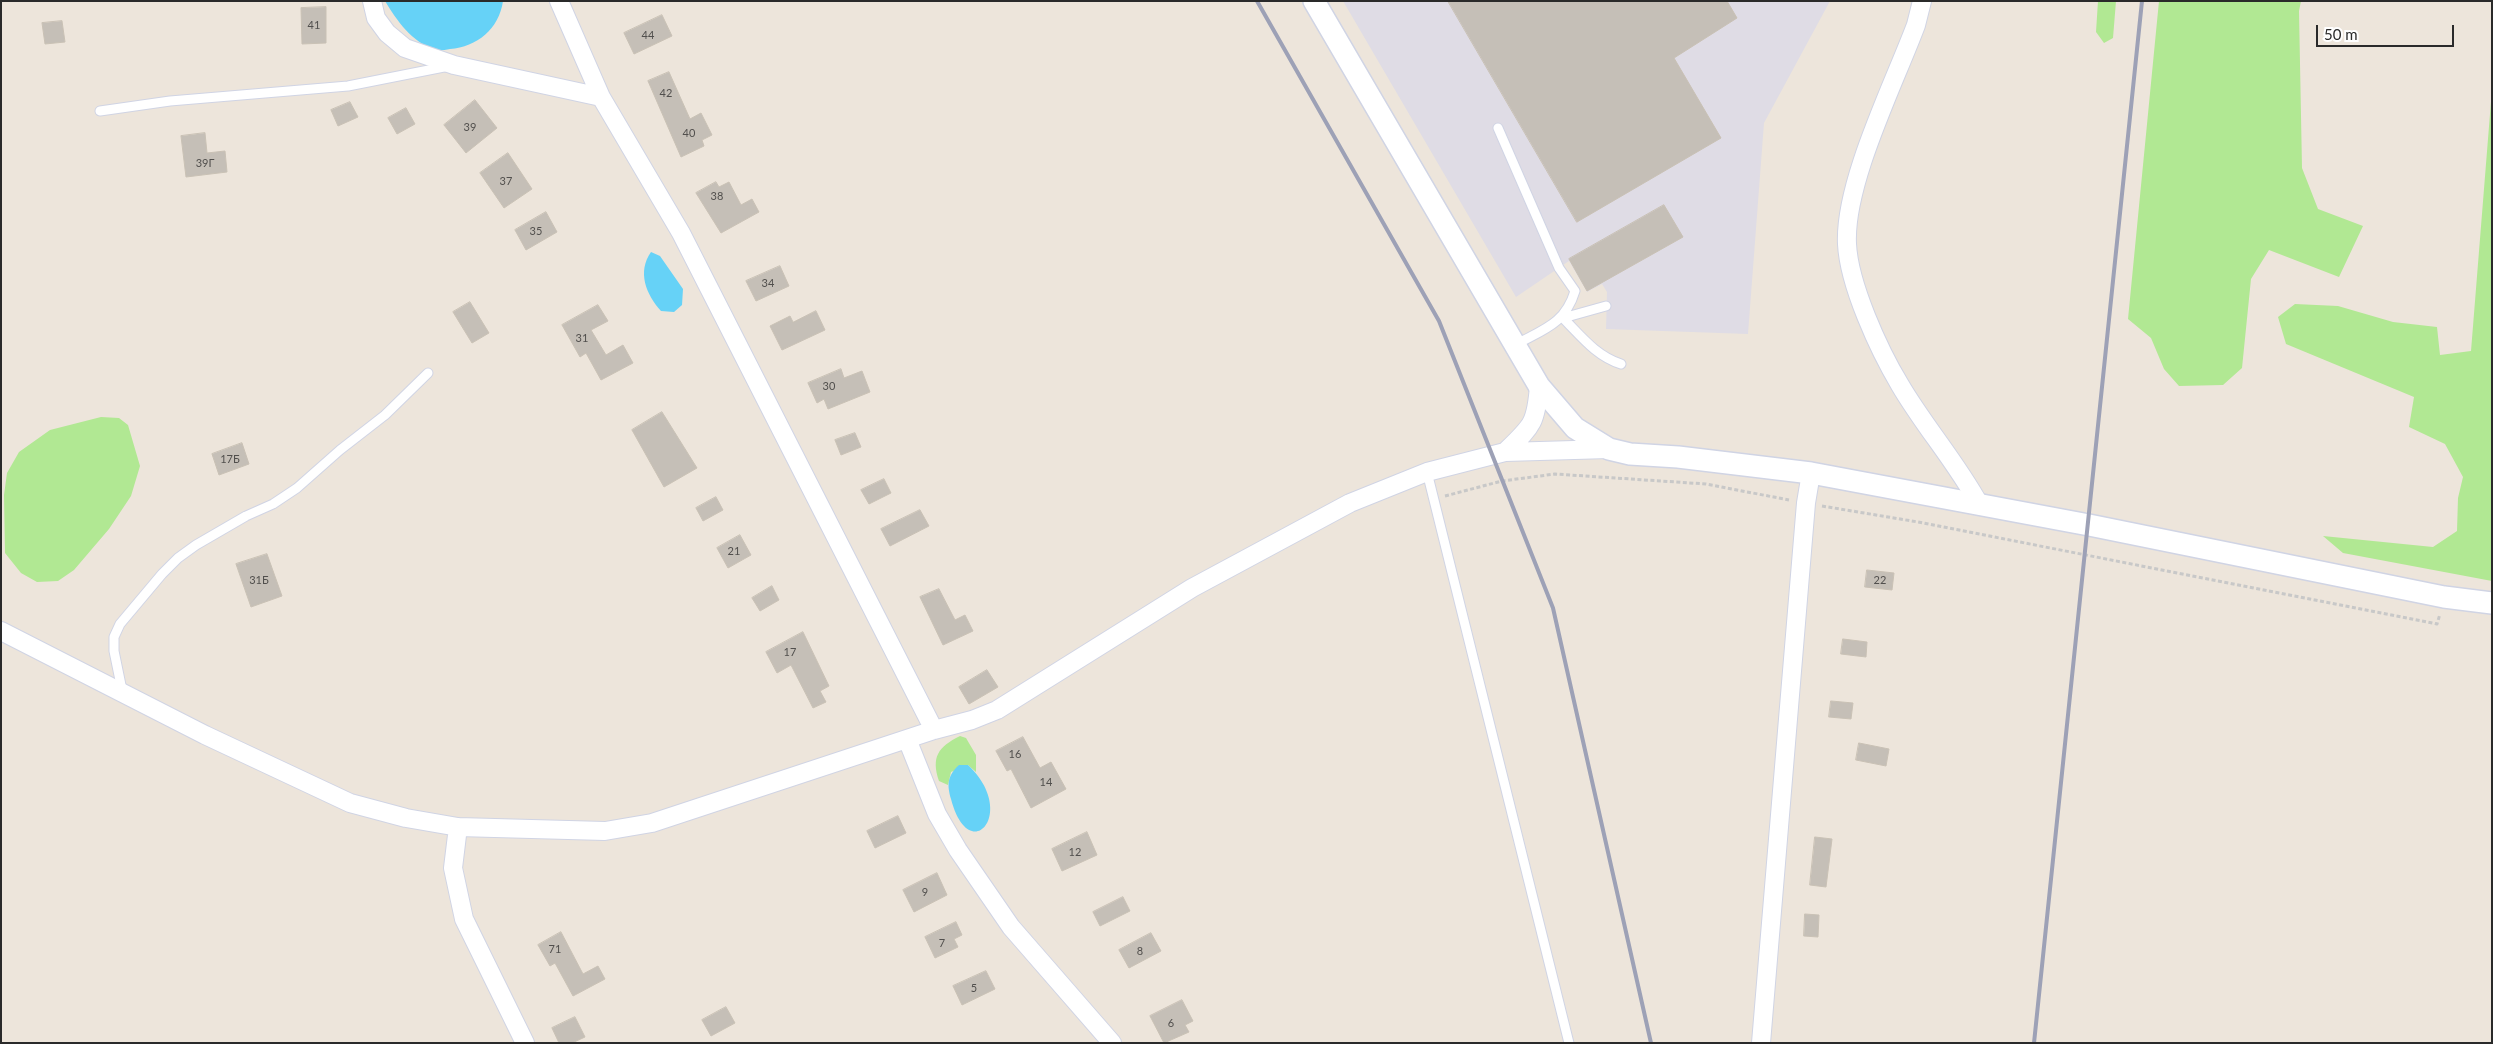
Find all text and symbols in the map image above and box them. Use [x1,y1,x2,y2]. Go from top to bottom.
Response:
scale bar [2318,15,2456,47]
house number: 41 [308,18,320,32]
text: 50 m [2324,25,2358,43]
house number: 44 [642,28,654,42]
house number: 42 [660,86,672,100]
house number: 39 [464,120,476,134]
house number: 40 [683,126,695,140]
house number: 39Г [196,156,214,170]
house number: 37 [500,174,512,188]
house number: 38 [711,189,723,203]
house number: 35 [530,224,542,238]
house number: 34 [762,276,774,290]
house number: 31 [576,331,588,345]
house number: 30 [823,379,835,393]
house number: 17Б [220,452,240,466]
house number: 21 [728,544,740,558]
house number: 31Б [249,573,269,587]
house number: 22 [1874,573,1886,587]
house number: 17 [784,645,796,659]
house number: 16 [1009,747,1021,761]
house number: 14 [1040,775,1052,789]
house number: 12 [1069,845,1081,859]
house number: 9 [922,885,928,899]
house number: 7 [939,936,945,950]
house number: 71 [549,942,561,956]
house number: 8 [1137,944,1143,958]
house number: 5 [971,981,977,995]
house number: 6 [1168,1016,1174,1030]

